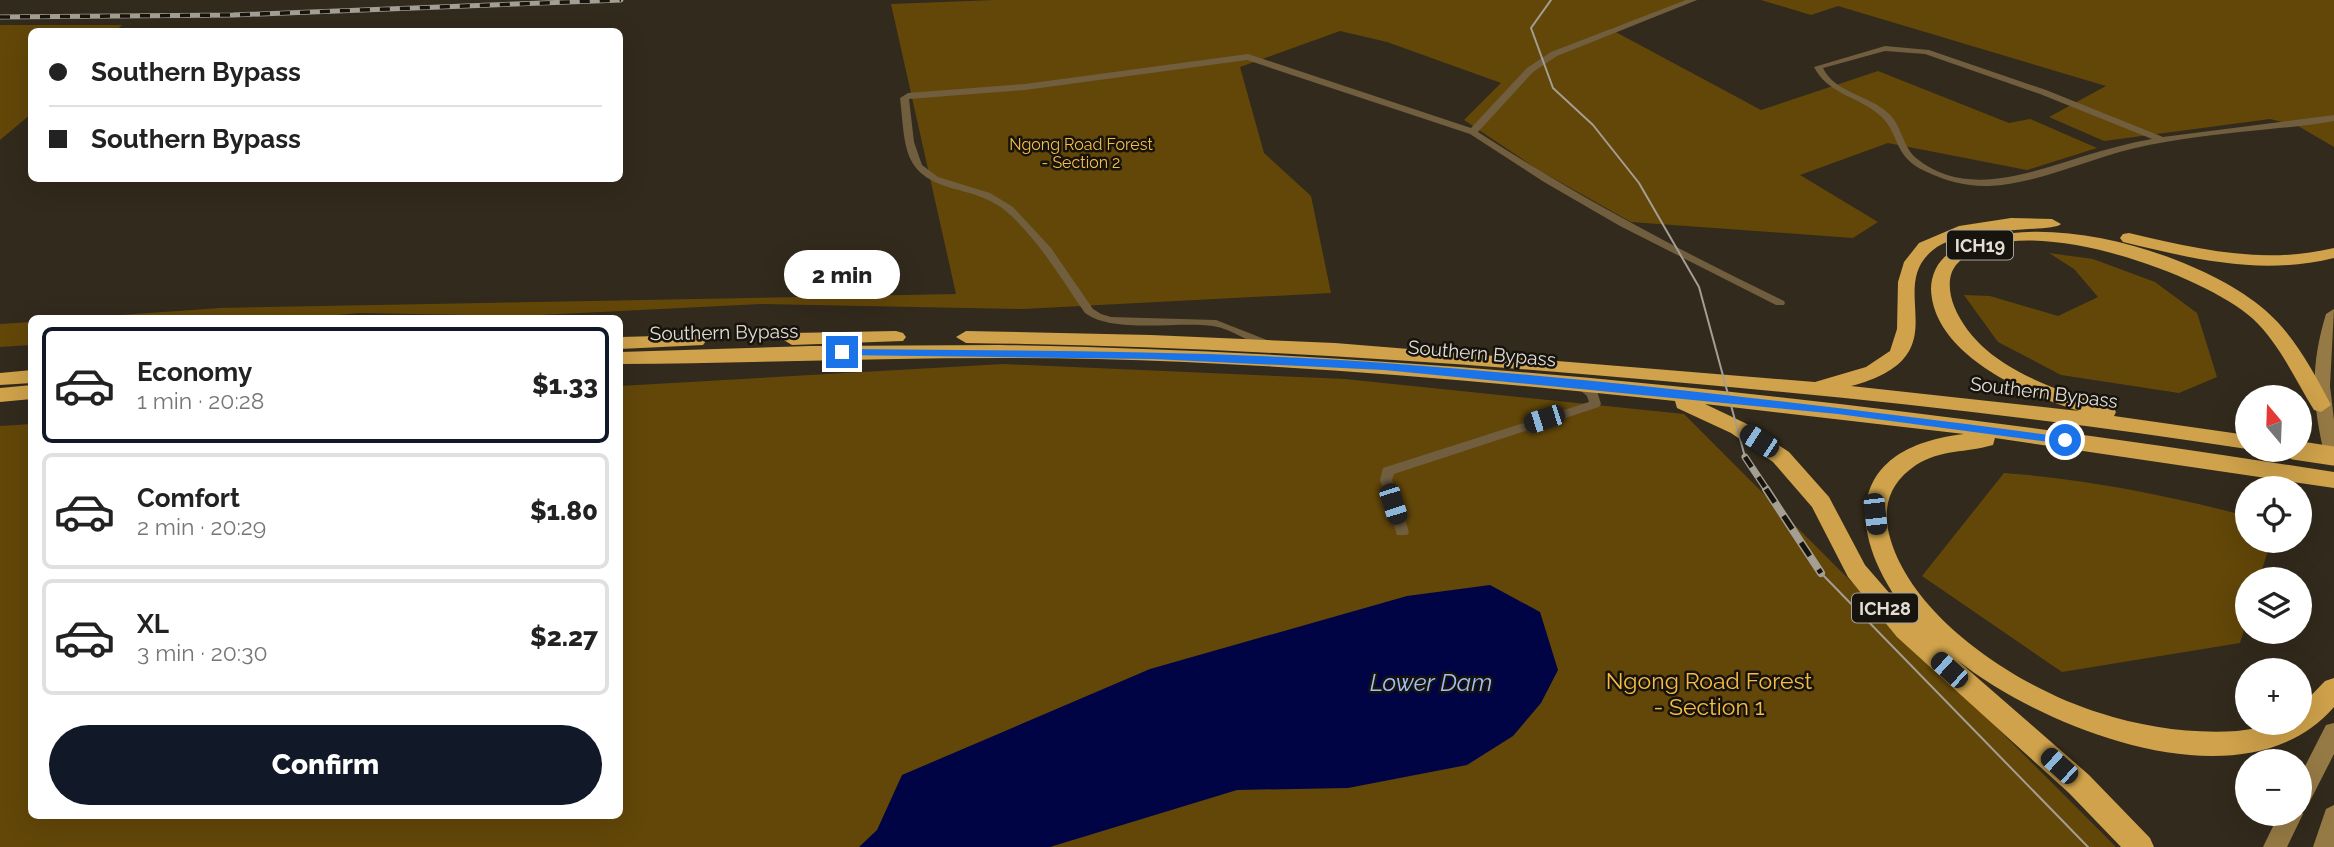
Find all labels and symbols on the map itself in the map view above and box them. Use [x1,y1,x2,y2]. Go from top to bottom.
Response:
park label: Ngong Road Forest - Section 2 [1009,135,1153,172]
road number: ICH19 [1947,230,2013,260]
callout: 2 min [784,250,900,300]
street label: Southern Bypass [650,320,798,344]
route end [826,336,858,368]
street label: Southern Bypass [1407,336,1557,370]
street label: Southern Bypass [1969,372,2119,412]
north arrow [2235,385,2312,462]
car [1521,403,1568,435]
car [1736,421,1783,461]
route start [2049,424,2081,456]
car [1377,481,1410,527]
car [1863,492,1888,536]
road number: ICH28 [1852,594,1918,622]
car [1927,648,1972,692]
park label: Ngong Road Forest - Section 1 [1606,667,1813,720]
water label: Lower Dam [1370,668,1492,697]
car [2037,744,2082,788]

